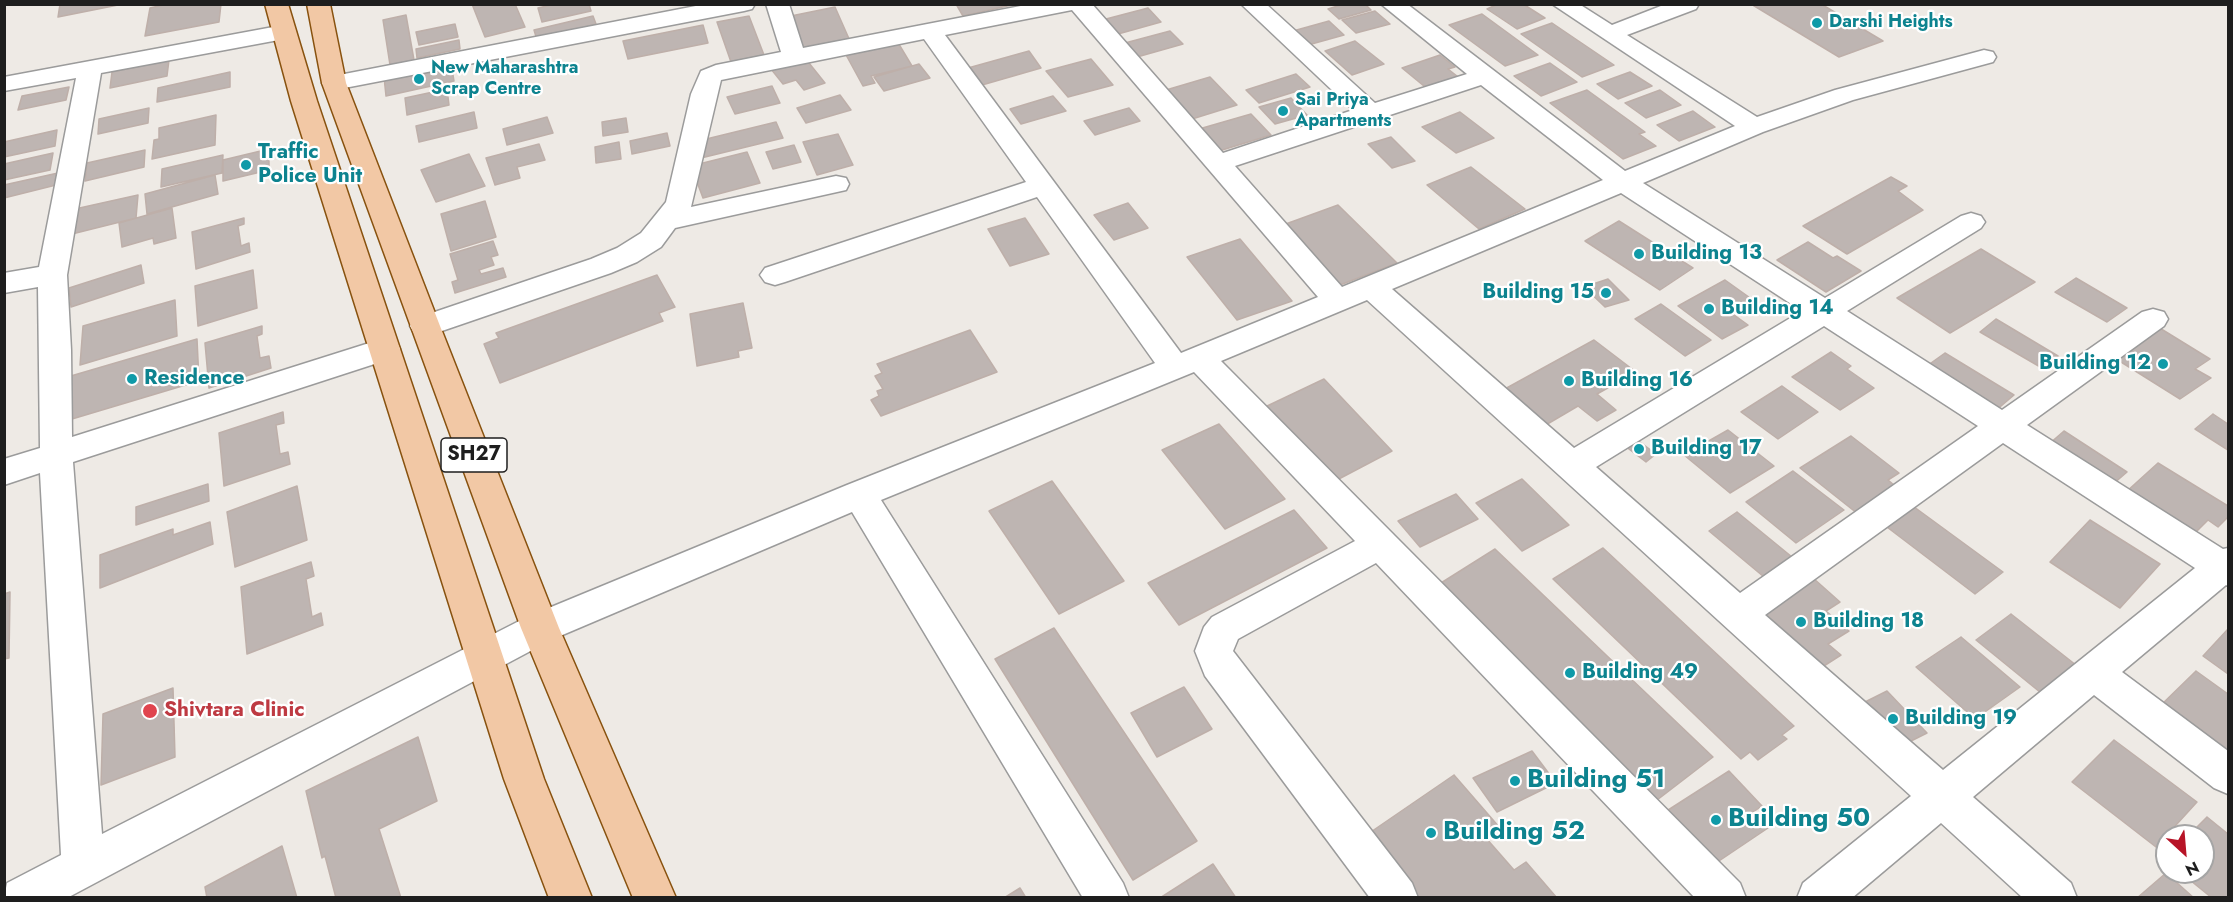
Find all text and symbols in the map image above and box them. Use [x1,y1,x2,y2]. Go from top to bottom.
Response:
place label: Darshi Heights [1829,12,1953,34]
marker: Darshi Heights [1810,16,1824,30]
place label: New Maharashtra Scrap Centre [431,58,578,100]
marker: New Maharashtra Scrap Centre [412,72,426,86]
place label: Sai Priya Apartments [1295,90,1392,132]
marker: Sai Priya Apartments [1276,104,1290,118]
place label: Traffic Police Unit [258,140,362,190]
marker: Traffic Police Unit [239,158,253,172]
place label: Building 13 [1651,241,1762,267]
marker: Building 13 [1632,247,1646,261]
place label: Building 15 [1482,280,1594,306]
marker: Building 15 [1599,286,1613,300]
place label: Building 14 [1721,296,1834,322]
marker: Building 14 [1702,302,1716,316]
place label: Building 12 [2039,351,2151,377]
marker: Building 12 [2156,357,2170,371]
place label: Residence [144,366,244,392]
place label: Building 16 [1581,368,1693,394]
marker: Residence [125,372,139,386]
marker: Building 16 [1562,374,1576,388]
place label: Building 17 [1651,436,1762,462]
road number: SH27 [441,438,507,472]
marker: Building 17 [1632,442,1646,456]
place label: Building 18 [1813,609,1924,635]
marker: Building 18 [1794,615,1808,629]
place label: Building 49 [1582,660,1698,686]
marker: Building 49 [1563,666,1577,680]
place label: Shivtara Clinic [164,698,305,724]
marker: Shivtara Clinic [141,702,159,720]
place label: Building 19 [1905,706,2017,732]
marker: Building 19 [1886,712,1900,726]
place label: Building 51 [1527,765,1665,797]
marker: Building 51 [1508,774,1522,788]
place label: Building 50 [1728,804,1870,836]
marker: Building 50 [1709,813,1723,827]
place label: Building 52 [1443,817,1585,849]
north arrow [2155,824,2215,884]
marker: Building 52 [1424,826,1438,840]
text: N [2181,856,2203,882]

